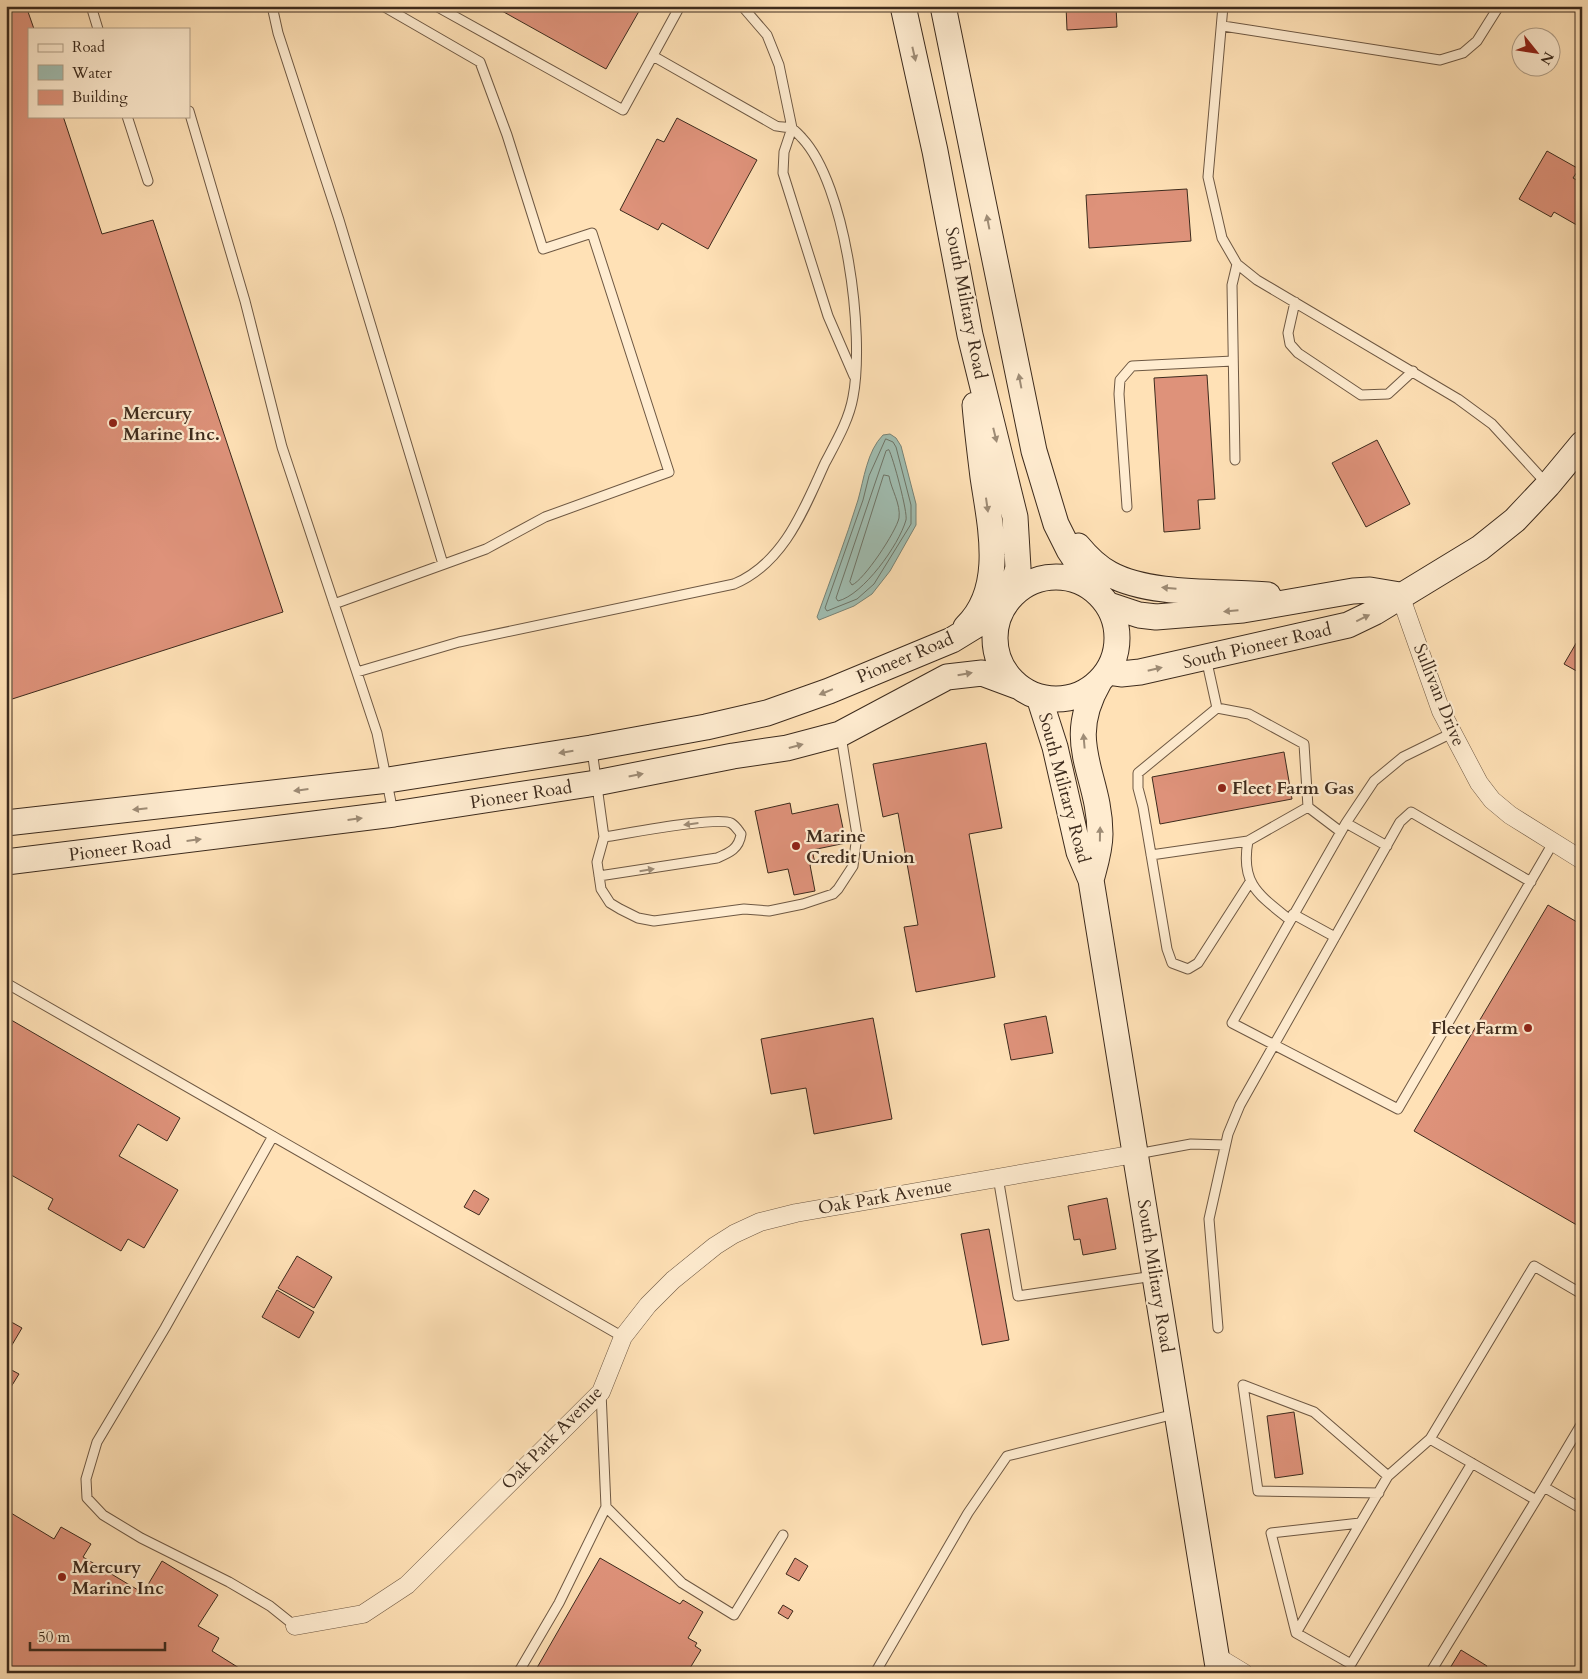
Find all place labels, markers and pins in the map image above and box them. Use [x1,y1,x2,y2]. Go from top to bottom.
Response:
place label: Mercury Marine Inc. [123,401,220,447]
marker: Mercury Marine Inc. [107,417,119,429]
place label: Fleet Farm Gas [1232,776,1354,801]
marker: Fleet Farm Gas [1216,782,1228,794]
place label: Marine Credit Union [806,824,915,870]
marker: Marine Credit Union [790,840,802,852]
place label: Fleet Farm [1431,1016,1518,1041]
marker: Fleet Farm [1522,1022,1534,1034]
place label: Mercury Marine Inc [72,1555,164,1601]
marker: Mercury Marine Inc [56,1571,68,1583]

